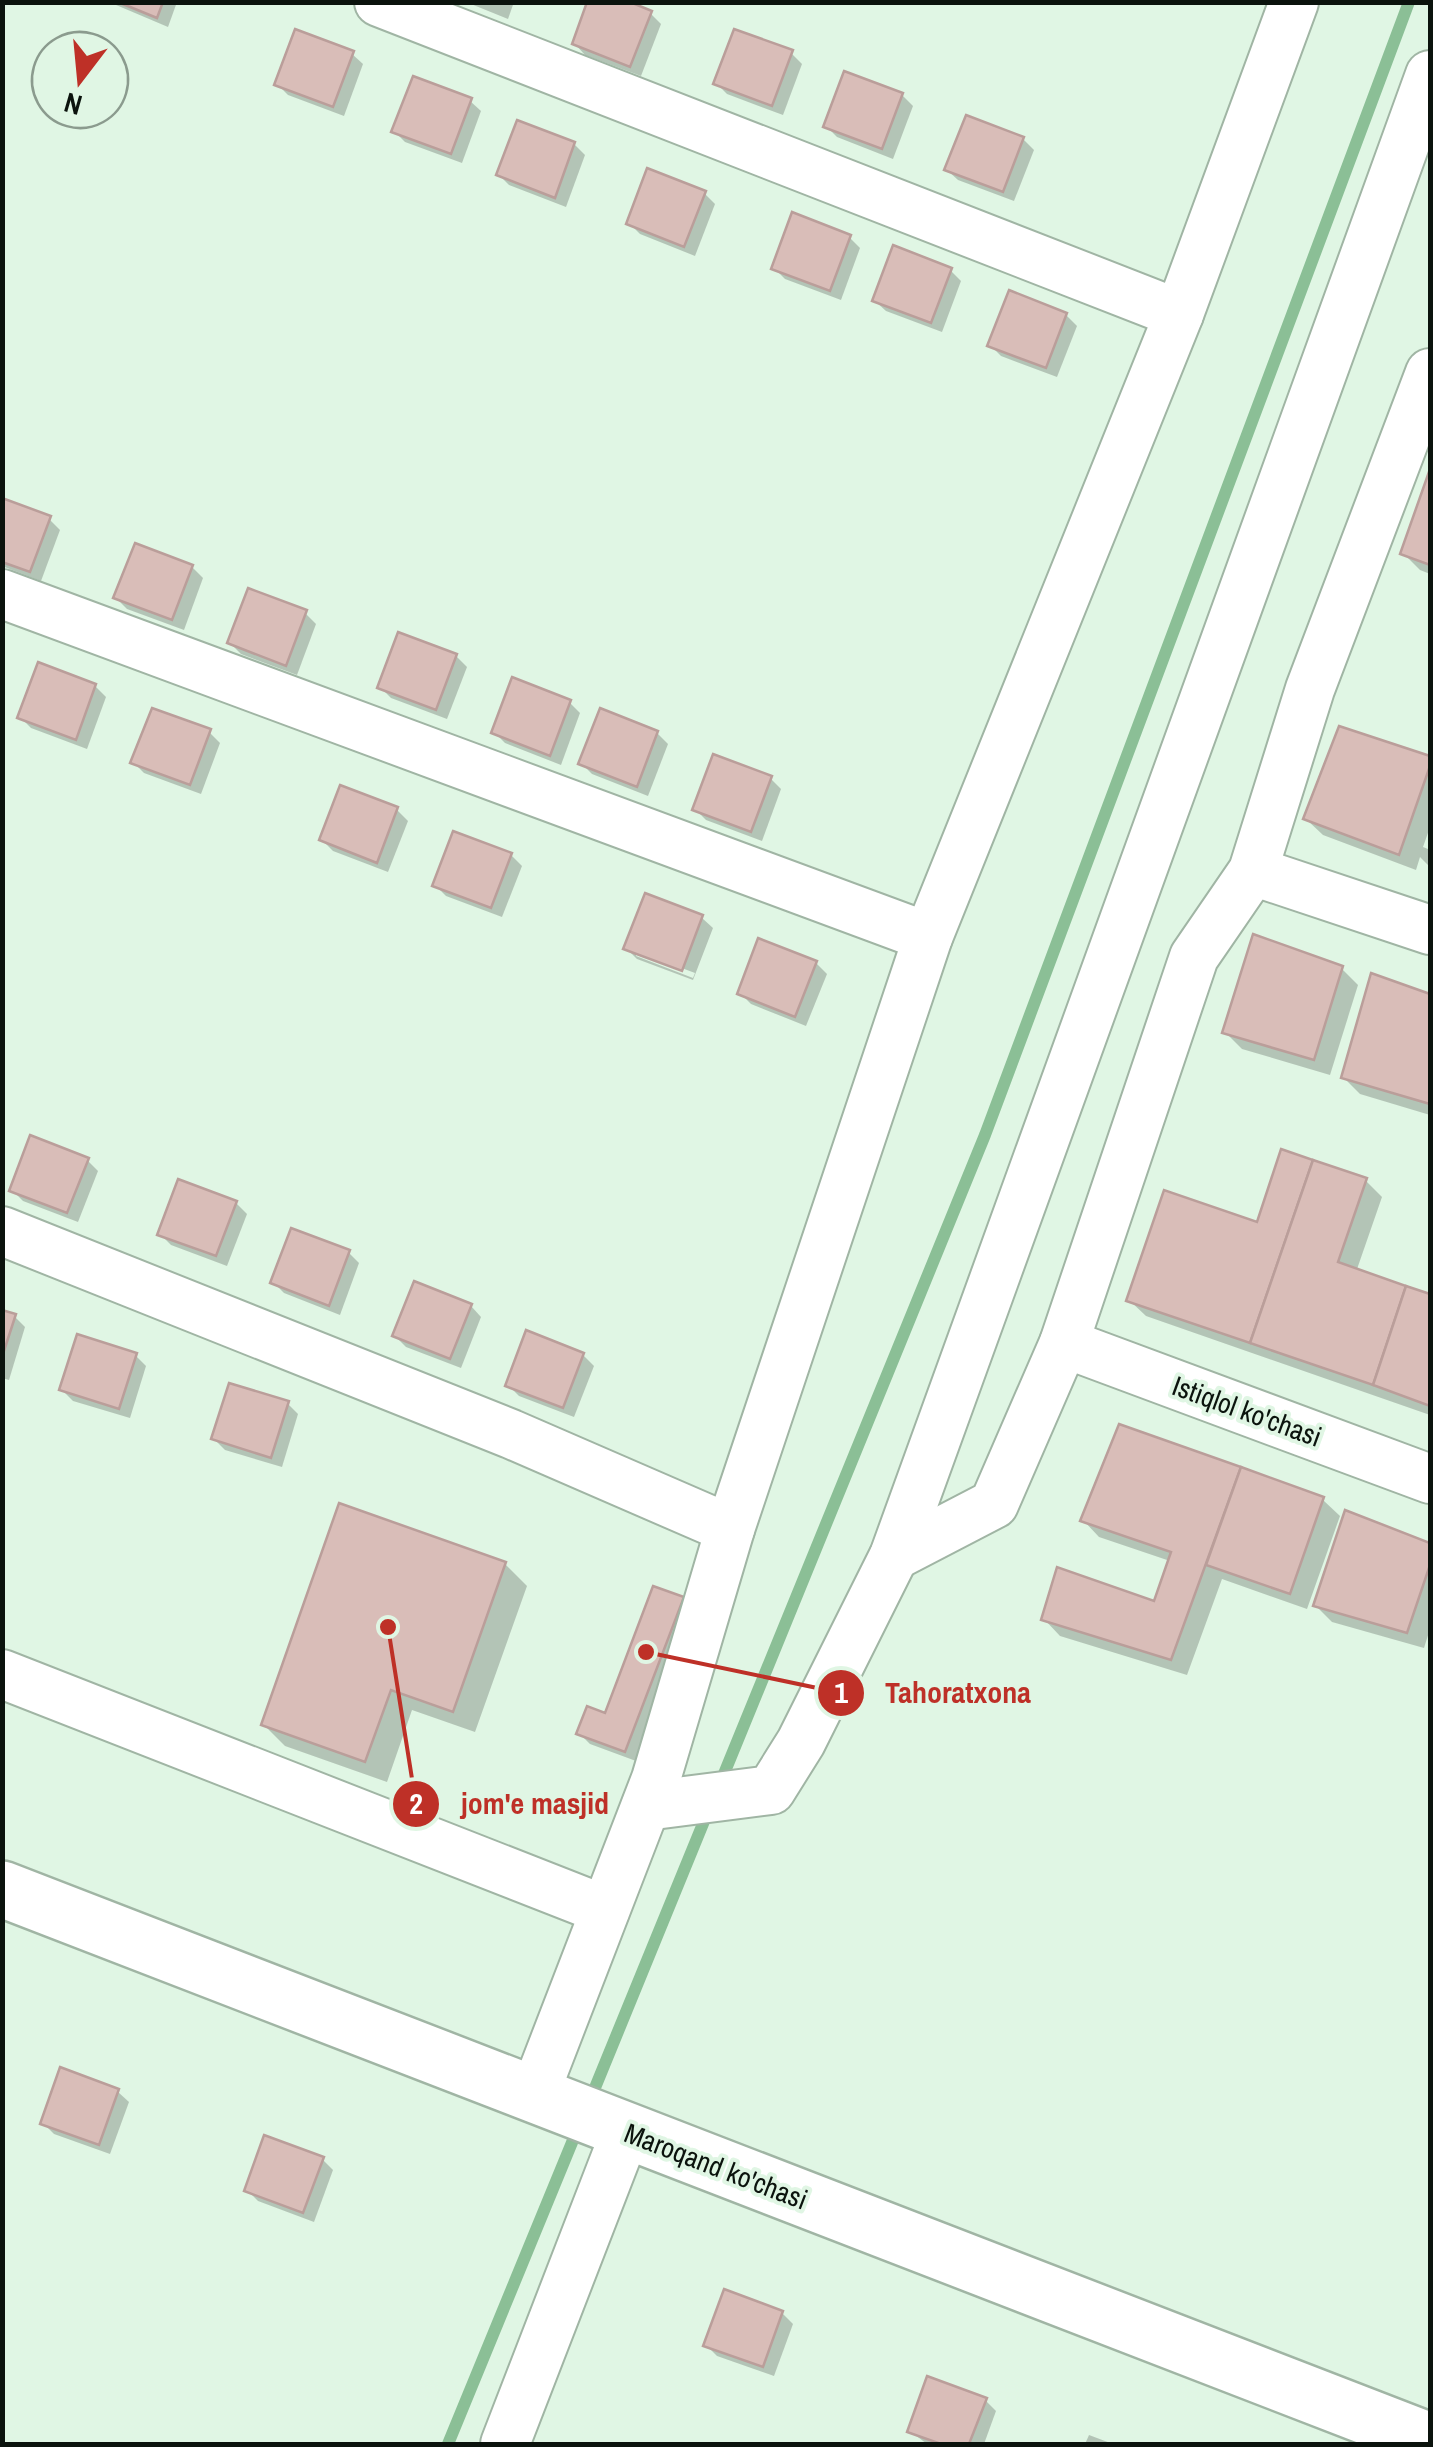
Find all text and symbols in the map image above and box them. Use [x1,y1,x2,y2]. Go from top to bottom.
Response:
north arrow [30,30,130,130]
text: N [60,83,86,125]
street label: Istiqlol ko'chasi [1167,1366,1327,1456]
callout: Tahoratxona [816,1663,1051,1723]
text: 1 [834,1672,848,1712]
text: Tahoratxona [885,1672,1031,1712]
callout: jom'e masjid [391,1774,629,1834]
text: 2 [409,1783,423,1823]
text: jom'e masjid [459,1783,609,1823]
street label: Maroqand ko'chasi [619,2114,813,2218]

